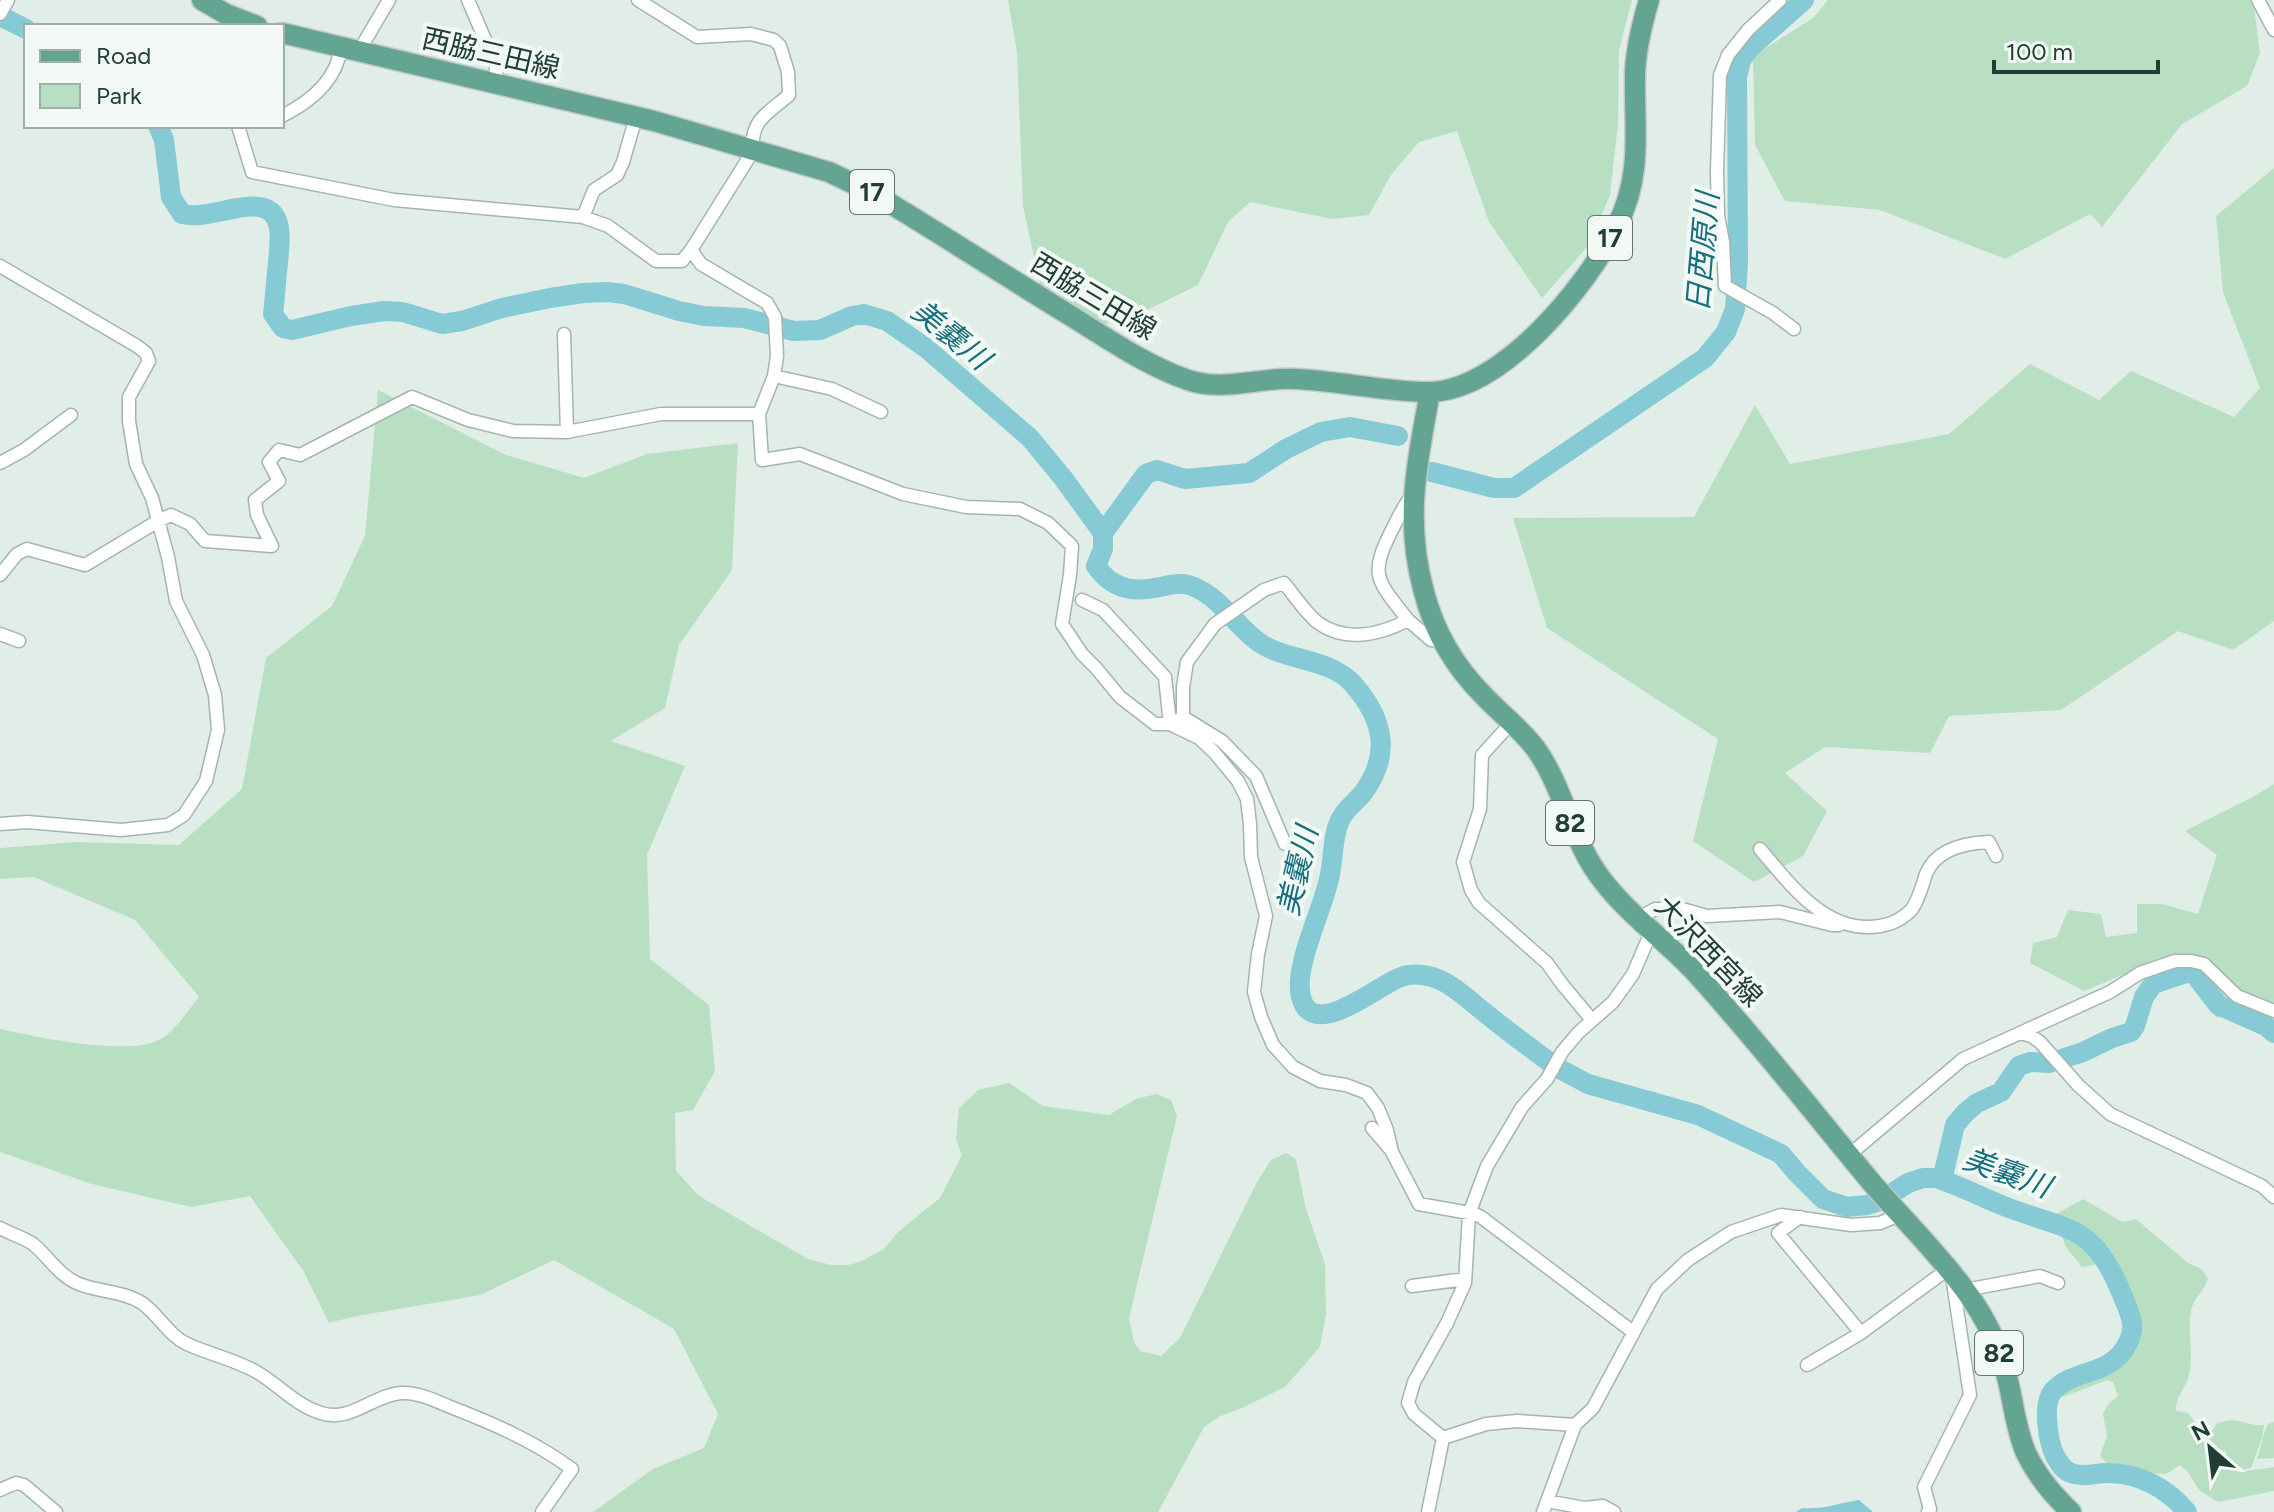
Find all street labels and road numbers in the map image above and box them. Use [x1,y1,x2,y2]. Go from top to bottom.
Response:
street label: 西脇三田線 [419,21,563,85]
road number: 17 [850,170,894,214]
road number: 17 [1588,216,1632,260]
street label: 西脇三田線 [1025,245,1163,347]
road number: 82 [1546,801,1594,845]
street label: 大沢西宮線 [1648,889,1770,1013]
road number: 82 [1975,1331,2023,1375]

